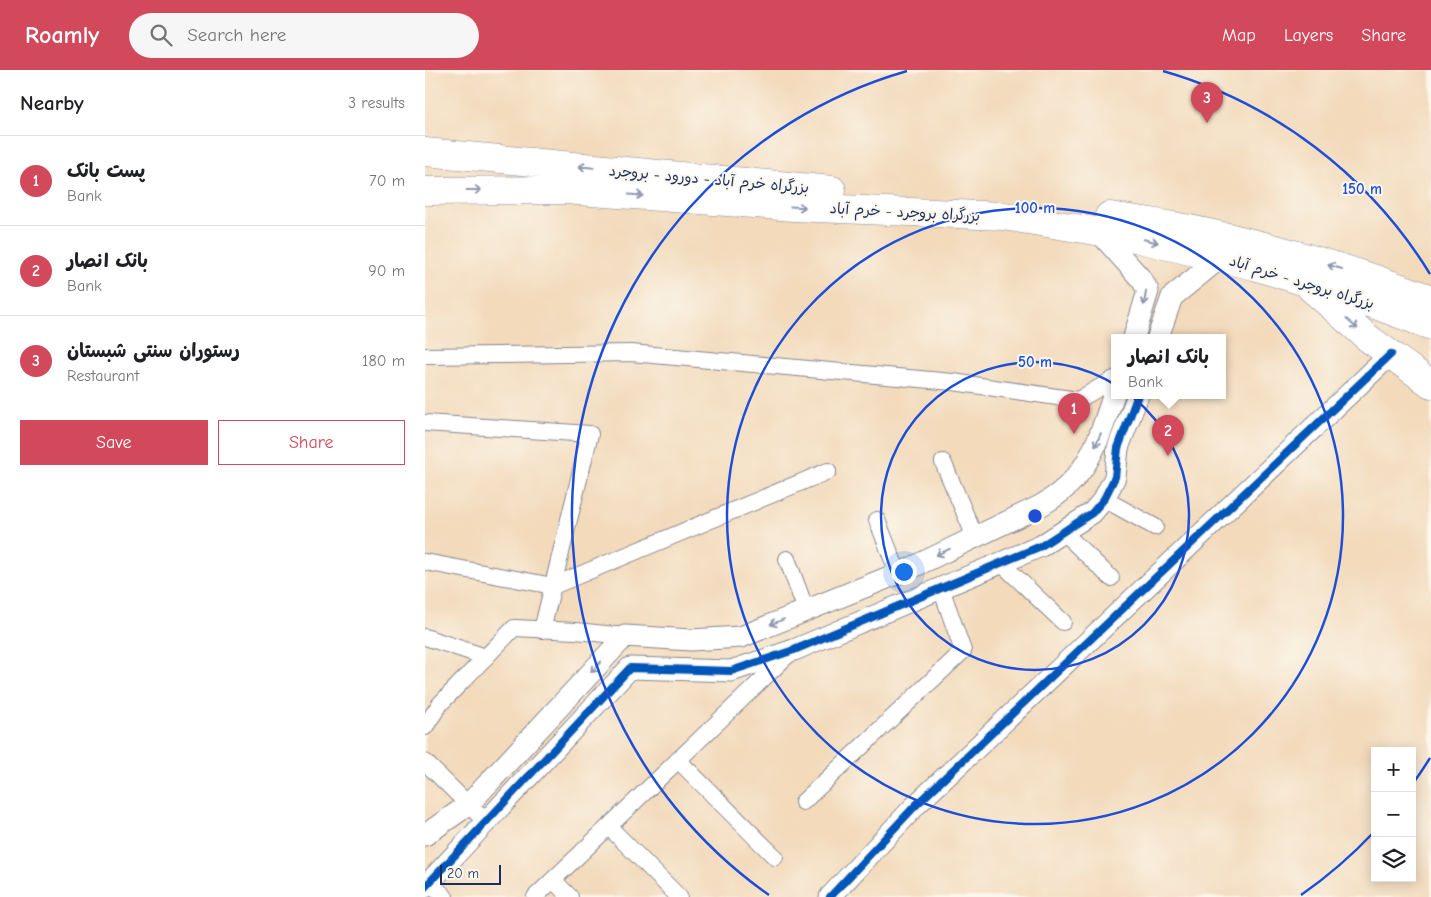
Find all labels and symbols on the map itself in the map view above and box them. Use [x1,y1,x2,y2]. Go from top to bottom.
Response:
pin: 3 [1191,82,1223,123]
street label: بزرگراه خرم آباد - دورود - بروجرد [608,161,810,200]
one-way arrow [578,162,594,172]
text: 150 m [1342,180,1382,198]
one-way arrow [465,185,481,195]
one-way arrow [628,191,644,200]
street label: بزرگراه بروجرد - خرم آباد [829,199,981,228]
text: 100 m [1015,199,1055,217]
one-way arrow [790,202,806,211]
one-way arrow [1142,237,1158,246]
street label: بزرگراه بروجرد - خرم آباد [1226,251,1377,315]
one-way arrow [1328,261,1344,271]
one-way arrow [1140,289,1150,305]
one-way arrow [1346,319,1359,330]
text: 50 m [1018,353,1052,371]
pin: 1 [1058,393,1090,434]
pin: 2 [1152,415,1184,456]
one-way arrow [1092,432,1102,447]
centre of rings [1026,507,1044,525]
one-way arrow [936,548,951,558]
your location [891,559,917,585]
one-way arrow [770,618,785,627]
one-way arrow [590,661,602,674]
scale bar [440,862,501,885]

